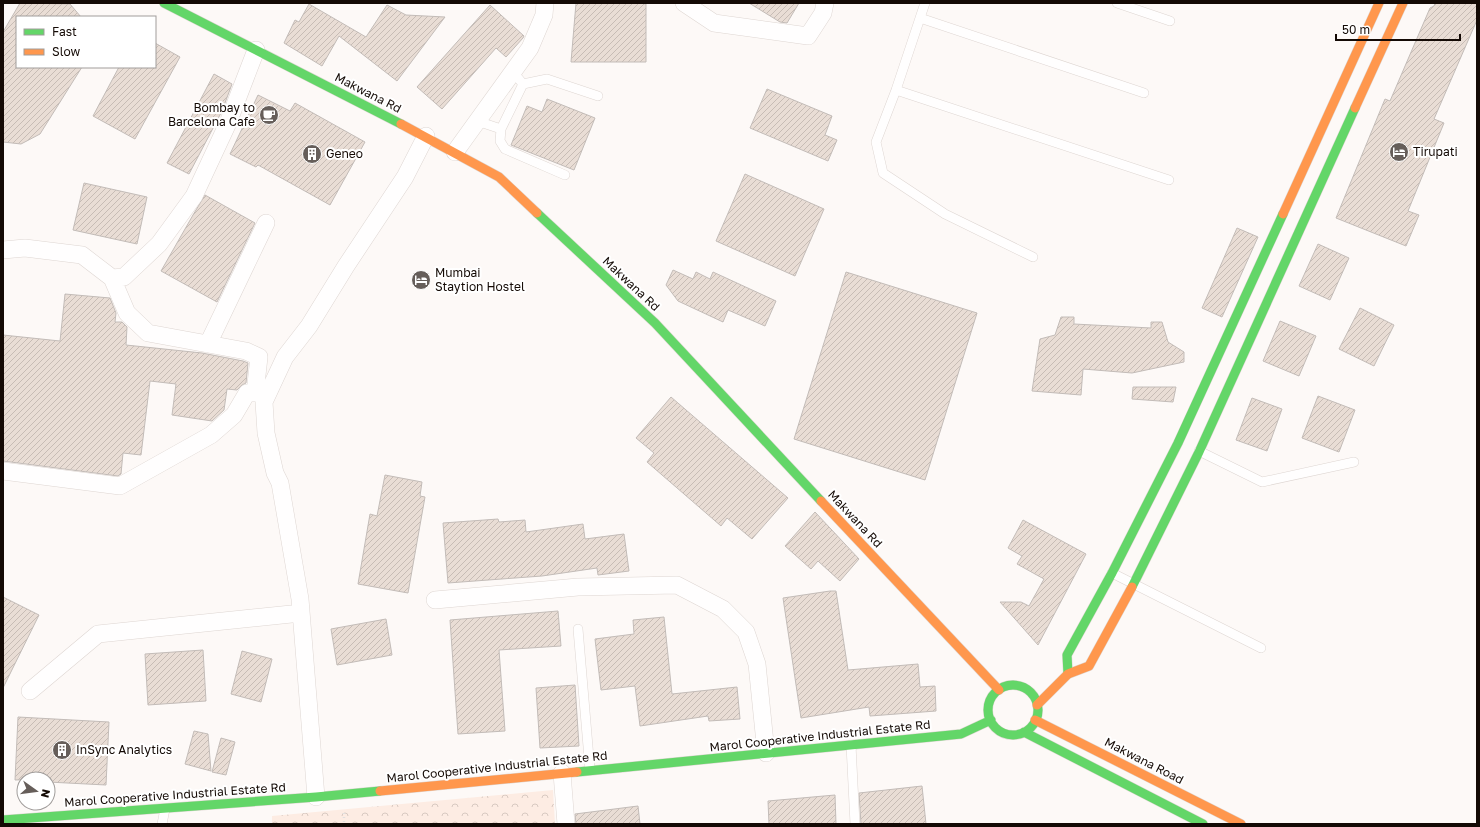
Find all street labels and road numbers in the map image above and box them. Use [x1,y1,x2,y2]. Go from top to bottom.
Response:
street label: Makwana Rd [332,69,404,116]
street label: Makwana Rd [600,253,663,314]
street label: Makwana Rd [825,487,886,550]
street label: Marol Cooperative Industrial Estate Rd [709,716,931,755]
street label: Makwana Road [1102,734,1186,787]
street label: Marol Cooperative Industrial Estate Rd [386,747,608,786]
street label: Marol Cooperative Industrial Estate Rd [64,779,286,810]

